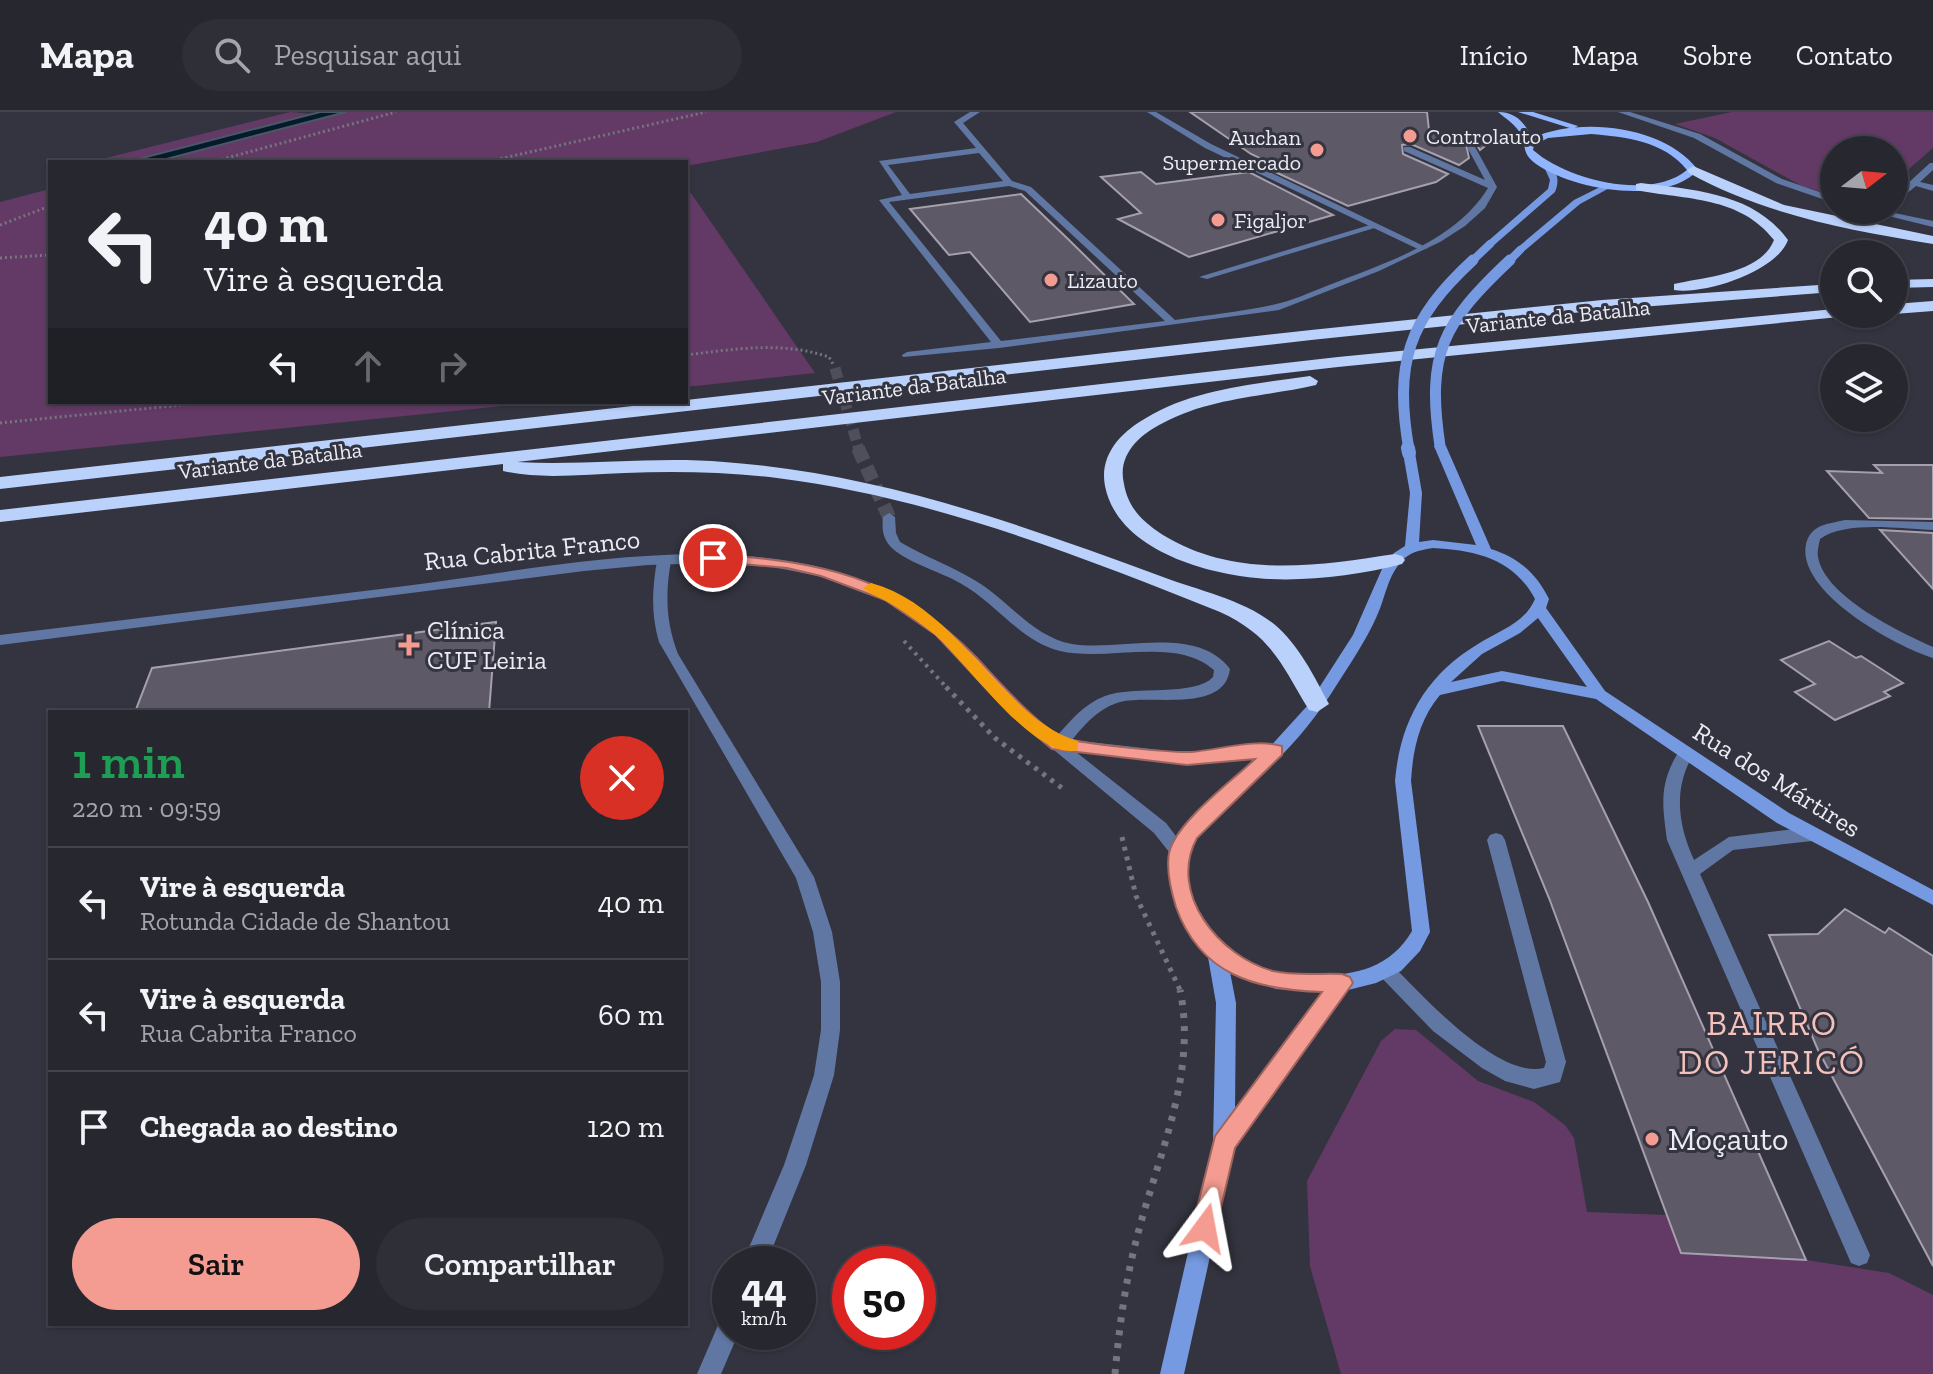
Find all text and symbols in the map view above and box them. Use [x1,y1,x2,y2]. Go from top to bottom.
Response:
search box [182,19,742,91]
text: Mapa [40,32,134,78]
icon: search [210,33,254,77]
text: Pesquisar aqui [274,37,461,73]
text: Início [1460,39,1528,72]
text: Mapa [1572,39,1639,72]
text: Sobre [1683,39,1752,72]
text: Contato [1796,39,1893,72]
place label: Controlauto [1426,123,1541,150]
place label: Auchan Supermercado [1163,124,1301,176]
marker: Controlauto [1401,127,1419,145]
north arrow [1820,136,1908,224]
map controls [1820,136,1908,432]
marker: Auchan Supermercado [1308,141,1326,159]
text: 40 m [204,189,328,256]
icon: left [72,192,176,296]
place label: Figaljor [1234,207,1307,234]
marker: Figaljor [1209,211,1227,229]
button: search [1820,240,1908,328]
text: Vire à esquerda [204,257,444,300]
place label: Lizauto [1067,267,1138,294]
marker: Lizauto [1042,271,1060,289]
street label: Variante da Batalha [1464,293,1652,340]
icon: left [262,344,306,388]
icon: ahead [346,344,390,388]
icon: right [430,344,474,388]
button: layers [1820,344,1908,432]
street label: Variante da Batalha [820,362,1008,411]
street label: Variante da Batalha [176,436,364,485]
street label: Rua Cabrita Franco [422,523,642,577]
pin [679,524,747,592]
icon: arrive [691,536,735,580]
place label: Clínica CUF Leiria [427,614,547,676]
marker: Clínica CUF Leiria [398,634,420,656]
street label: Rua dos Mártires [1687,716,1867,844]
text: 1 min [72,733,185,790]
button: close [580,736,664,820]
text: 220 m · 09:59 [72,792,221,824]
text: Vire à esquerda [140,869,345,905]
icon: left [72,881,116,925]
text: 40 m [598,885,664,921]
text: Rotunda Cidade de Shantou [140,905,450,937]
text: Vire à esquerda [140,981,345,1017]
icon: left [72,993,116,1037]
text: 60 m [598,997,664,1033]
district label: BAIRRO DO JERICÓ [1678,1003,1866,1083]
text: Rua Cabrita Franco [140,1017,357,1049]
icon: arrive [72,1105,116,1149]
text: Chegada ao destino [140,1109,398,1145]
text: 120 m [587,1109,664,1145]
place label: Moçauto [1668,1120,1788,1158]
marker: Moçauto [1643,1130,1661,1148]
position arrow [1163,1186,1247,1270]
button: Sair [72,1218,360,1310]
button: Compartilhar [376,1218,664,1310]
speed limit sign: 50 [832,1246,936,1350]
text: 44 [741,1264,787,1312]
text: km/h [741,1306,787,1330]

